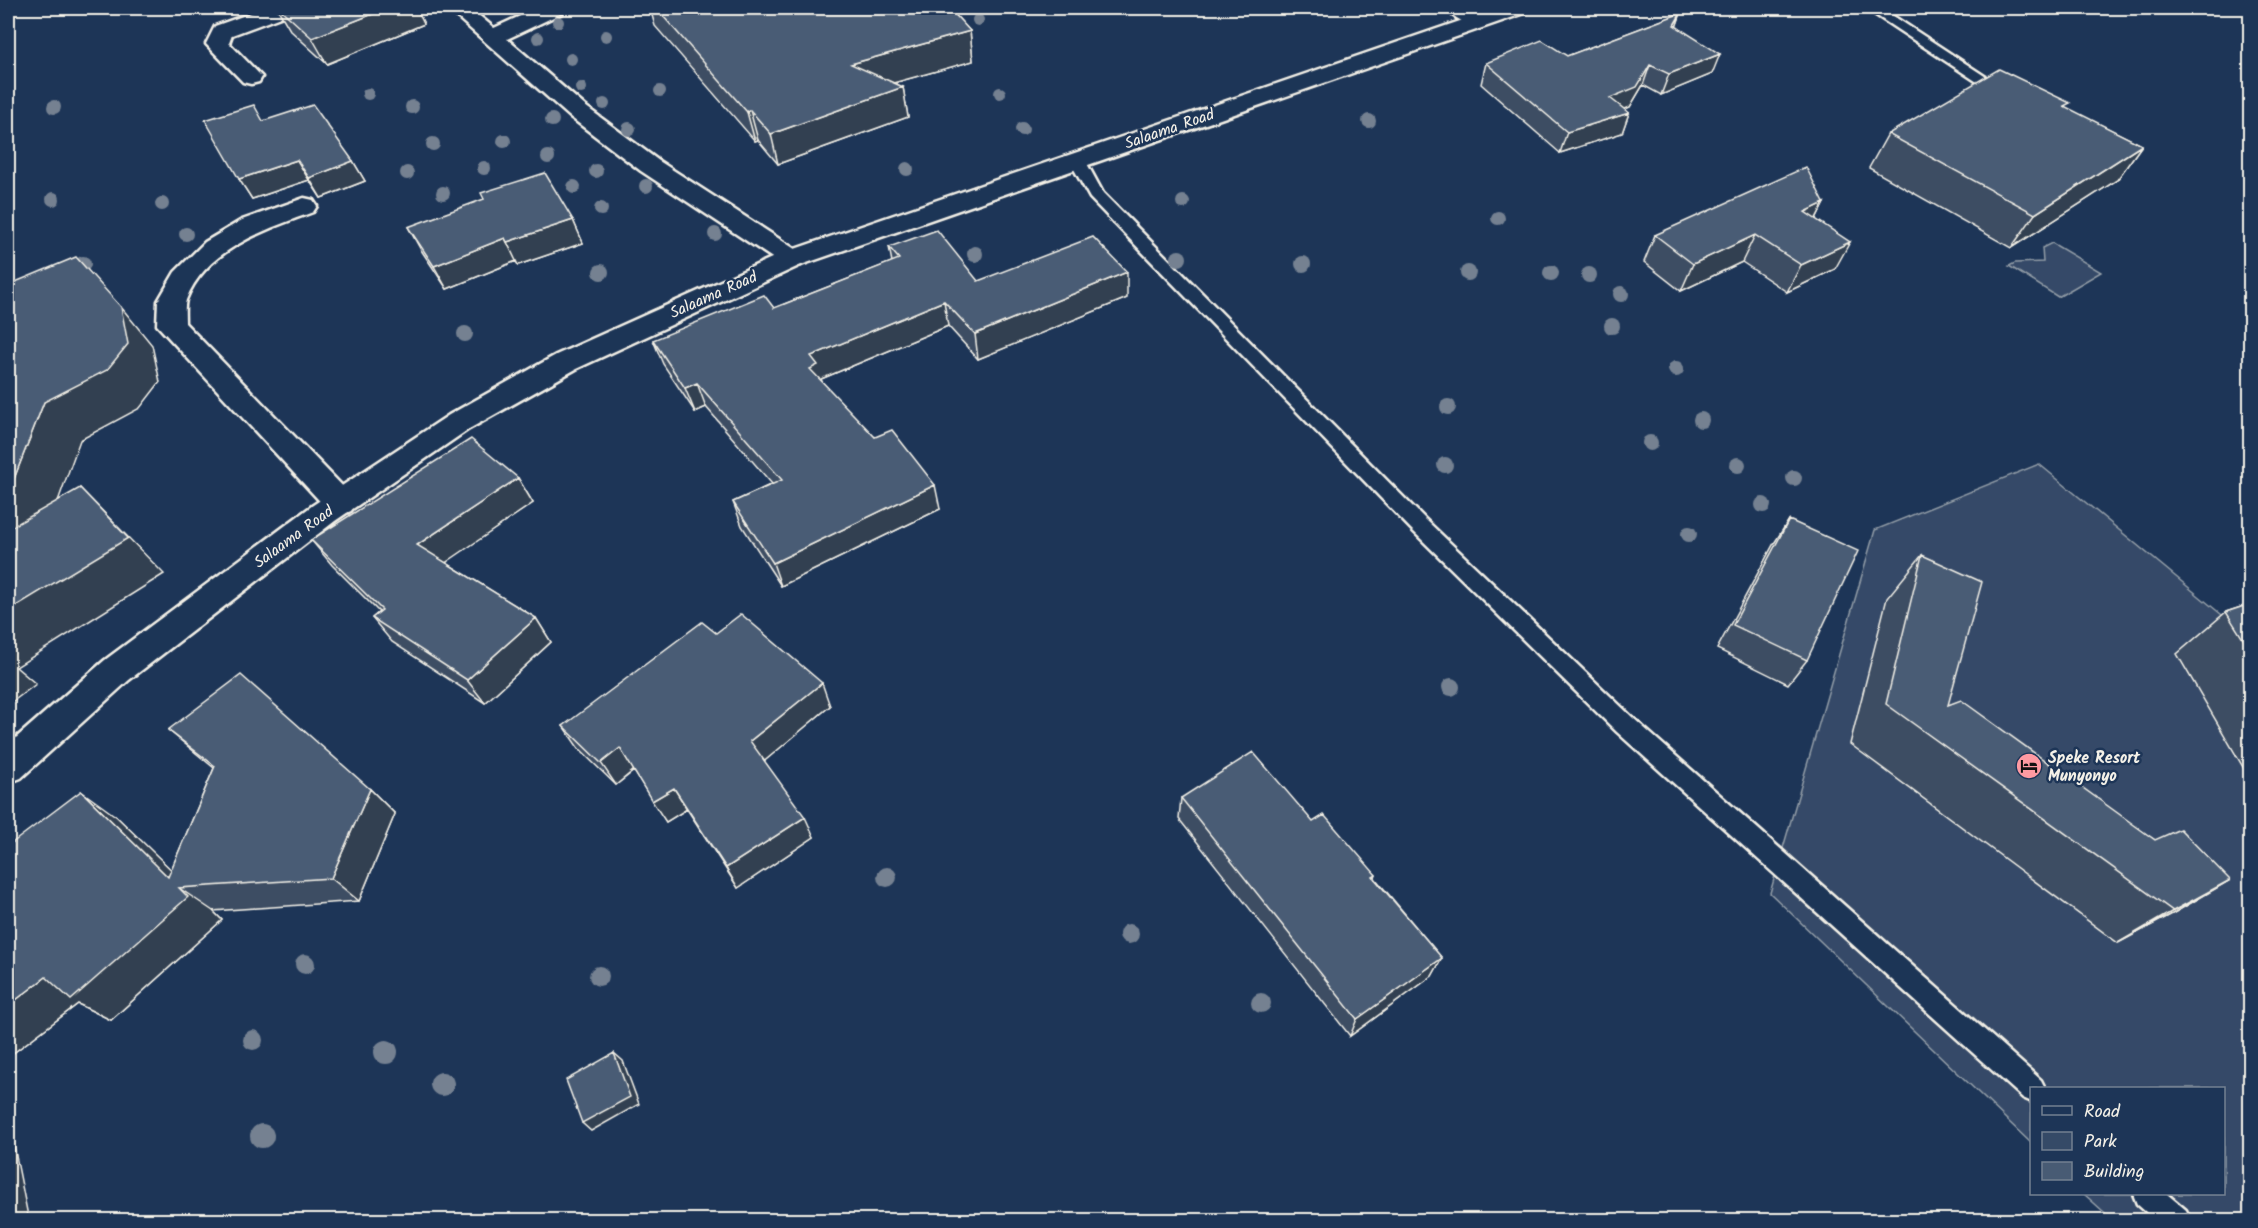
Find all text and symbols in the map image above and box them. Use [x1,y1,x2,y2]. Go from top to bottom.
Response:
street label: Salaama Road [1121,102,1219,156]
street label: Salaama Road [666,264,762,326]
street label: Salaama Road [249,499,340,575]
place label: Speke Resort Munyonyo [2048,746,2141,789]
hotel icon: Speke Resort Munyonyo [2014,751,2044,781]
legend [2030,1087,2225,1195]
text: Road [2084,1098,2121,1127]
text: Park [2084,1128,2117,1157]
text: Building [2084,1158,2144,1187]

